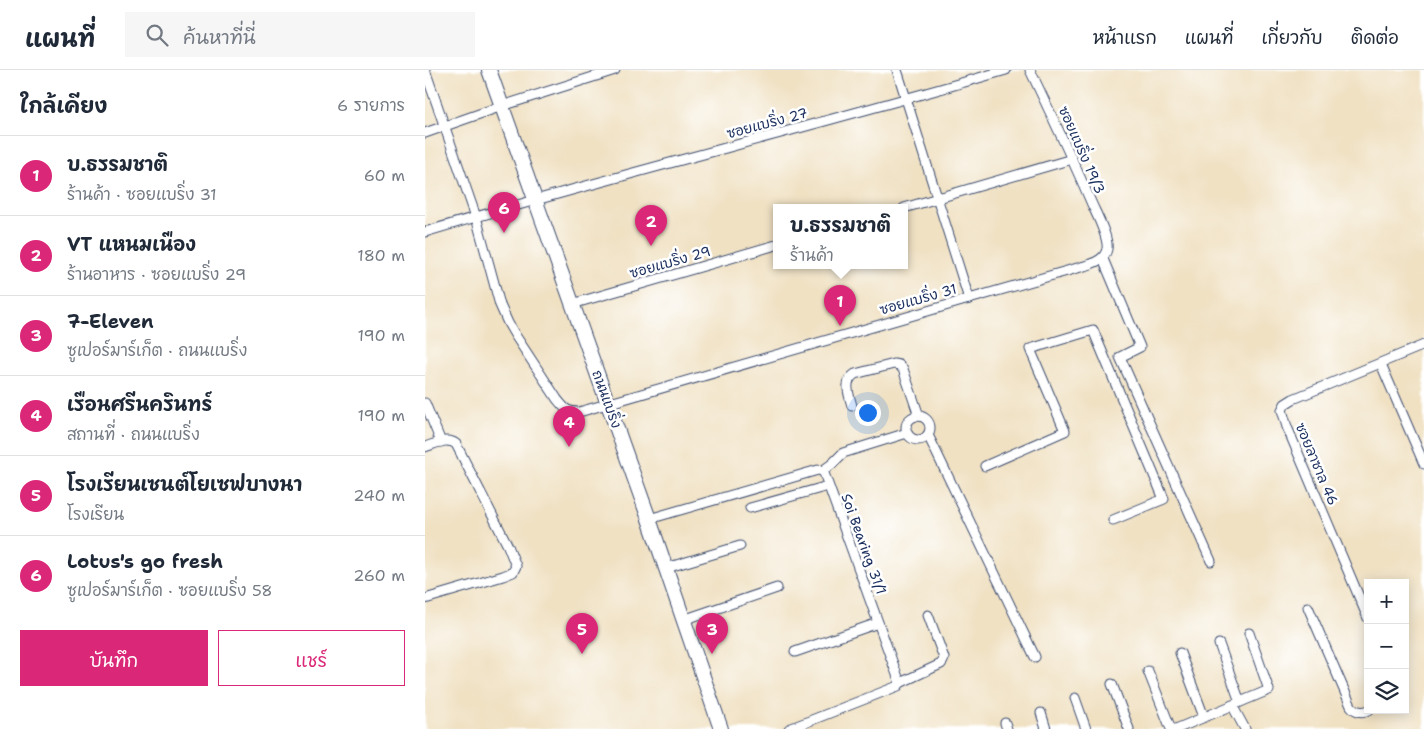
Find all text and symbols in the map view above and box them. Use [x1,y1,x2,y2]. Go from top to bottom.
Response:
search box [125,12,475,57]
icon: search [143,21,171,49]
text: แผนที่ [25,23,95,55]
text: ค้นหาที่นี่ [183,25,256,50]
text: หน้าแรก [1093,26,1157,50]
text: แผนที่ [1185,26,1233,50]
text: เกี่ยวกับ [1261,26,1323,50]
text: ติดต่อ [1351,26,1399,50]
text: ใกล้เคียง [20,92,107,120]
text: 6 รายการ [337,95,405,116]
street label: ซอยแบริ่ง 27 [724,100,809,142]
street label: ซอยแบริ่ง 19/3 [1055,102,1112,197]
text: บ.ธรรมชาติ [67,152,168,177]
text: 1 [32,165,40,186]
text: 60 m [364,165,405,186]
text: ร้านค้า · ซอยแบริ่ง 31 [67,184,217,205]
pin: 6 [488,192,520,233]
popup [773,204,908,269]
pin: 2 [635,205,667,246]
text: บ.ธรรมชาติ [790,213,891,238]
text: VT แหนมเนือง [67,232,196,257]
street label: ซอยแบริ่ง 29 [627,239,713,282]
text: 2 [30,245,42,266]
text: 180 m [357,245,405,266]
text: ร้านค้า [790,245,834,266]
text: ร้านอาหาร · ซอยแบริ่ง 29 [67,264,246,285]
street label: ซอยแบริ่ง 31 [876,276,959,319]
pin: 1 [824,285,856,326]
text: 7-Eleven [67,309,154,334]
text: 3 [30,325,42,346]
text: 190 m [358,325,405,346]
text: ซูเปอร์มาร์เก็ต · ถนนแบริ่ง [67,340,247,361]
street label: ถนนแบริ่ง [588,366,629,430]
text: เรือนศรีนครินทร์ [67,392,212,417]
your location [855,400,881,426]
text: 4 [30,405,42,426]
text: 190 m [358,405,405,426]
pin: 4 [553,406,585,447]
street label: ซอยลาซาล 46 [1292,420,1342,508]
text: สถานที่ · ถนนแบริ่ง [67,424,200,445]
text: โรงเรียนเซนต์โยเซฟบางนา [67,472,302,497]
text: 5 [31,485,41,506]
text: 240 m [353,485,405,506]
street label: Soi Bearing 31/1 [837,491,891,597]
text: โรงเรียน [67,504,124,525]
text: Lotus's go fresh [67,549,223,574]
text: 6 [30,565,42,586]
text: 260 m [353,565,405,586]
map controls [1364,579,1409,714]
button: + [1364,579,1409,624]
text: ซูเปอร์มาร์เก็ต · ซอยแบริ่ง 58 [67,580,273,601]
pin: 5 [566,613,598,654]
pin: 3 [696,613,728,654]
button: − [1364,624,1409,669]
button: บันทึก [20,630,208,686]
button: แชร์ [218,630,405,686]
button: layers [1364,669,1409,714]

